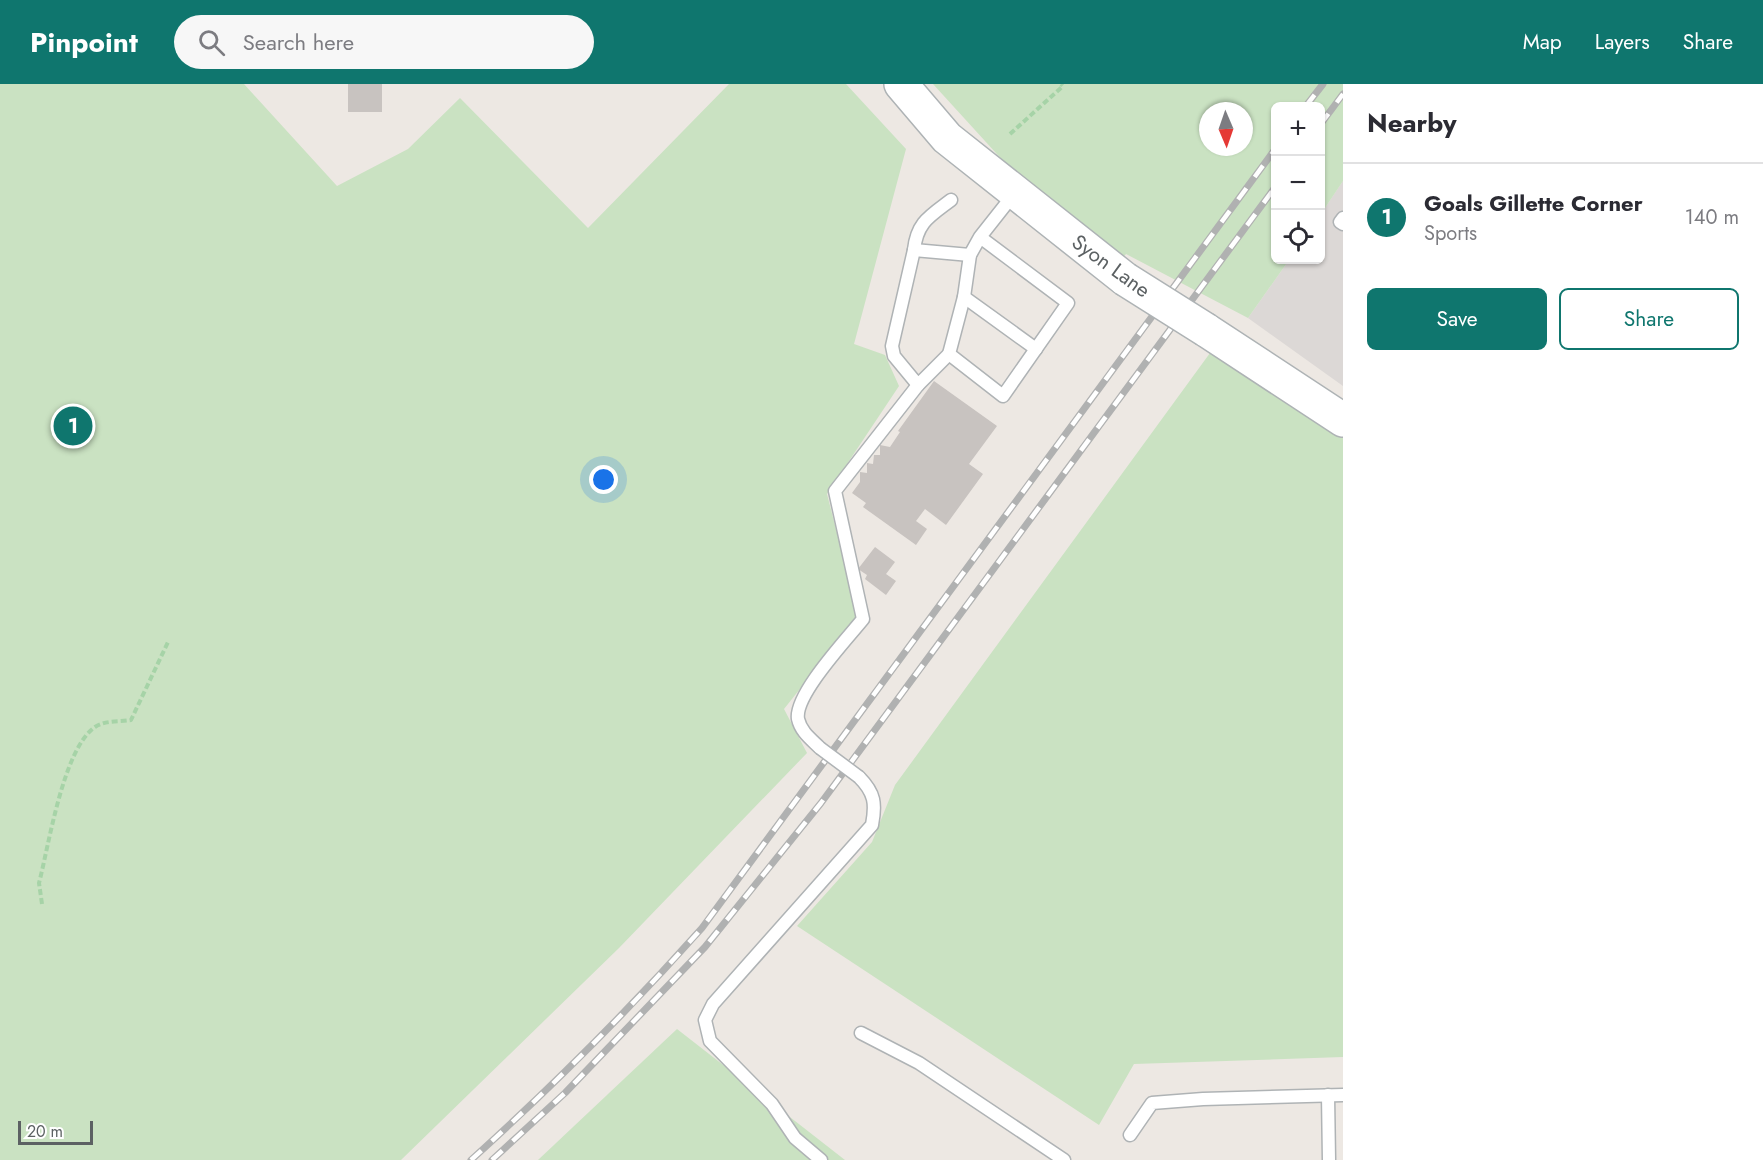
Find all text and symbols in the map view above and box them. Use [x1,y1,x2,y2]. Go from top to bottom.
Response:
search box [174,15,594,69]
text: Pinpoint [30,22,138,63]
icon: search [195,26,228,59]
text: Search here [243,26,354,58]
text: Map [1523,27,1562,57]
text: Layers [1595,27,1650,57]
text: Share [1683,27,1733,57]
north arrow [1199,102,1253,156]
map controls [1271,102,1325,264]
button: + [1271,102,1325,156]
text: Nearby [1367,104,1456,142]
button: − [1271,156,1325,210]
text: Goals Gillette Corner [1424,187,1643,219]
text: 1 [1381,203,1392,232]
text: 140 m [1685,203,1739,232]
button: locate [1271,210,1325,264]
text: Sports [1424,219,1477,248]
street label: Syon Lane [1066,227,1157,305]
button: Save [1367,288,1547,350]
button: Share [1559,288,1739,350]
pin: 1 [54,404,92,448]
your location [589,465,618,494]
scale bar [18,1118,93,1146]
text: 20 m [27,1120,63,1143]

